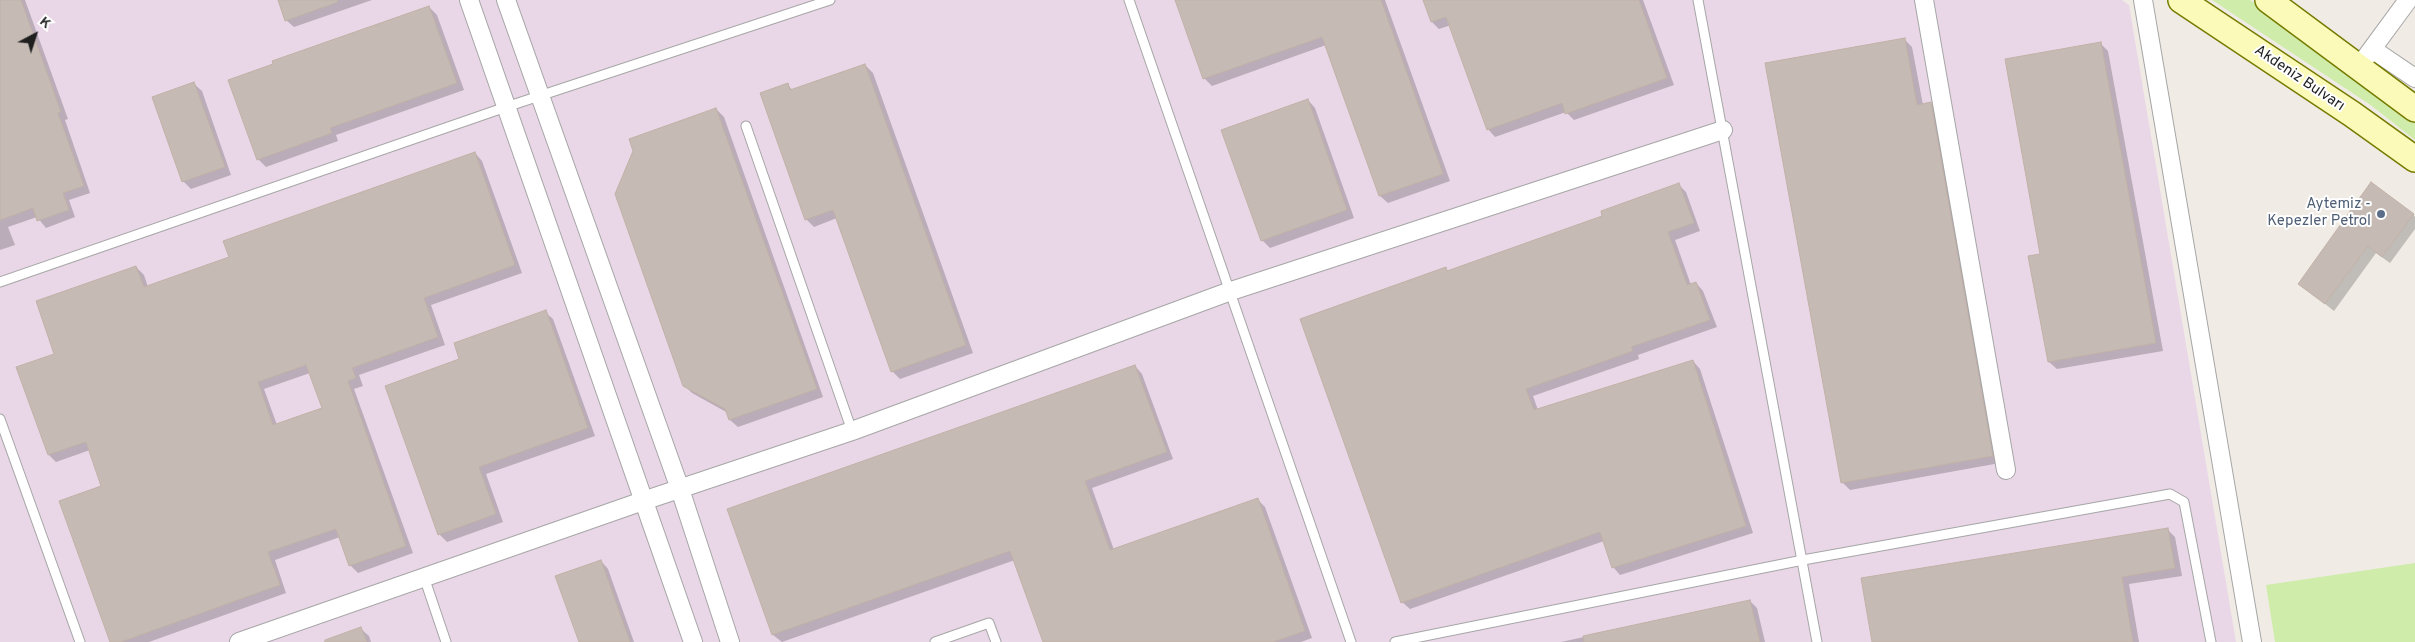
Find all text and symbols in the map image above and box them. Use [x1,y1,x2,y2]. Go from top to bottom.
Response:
north arrow [10,10,60,60]
text: K [36,13,54,33]
street label: Akdeniz Bulvarı [2250,42,2348,116]
place label: Aytemiz - Kepezler Petrol [2267,196,2371,231]
marker: Aytemiz - Kepezler Petrol [2375,208,2387,220]

